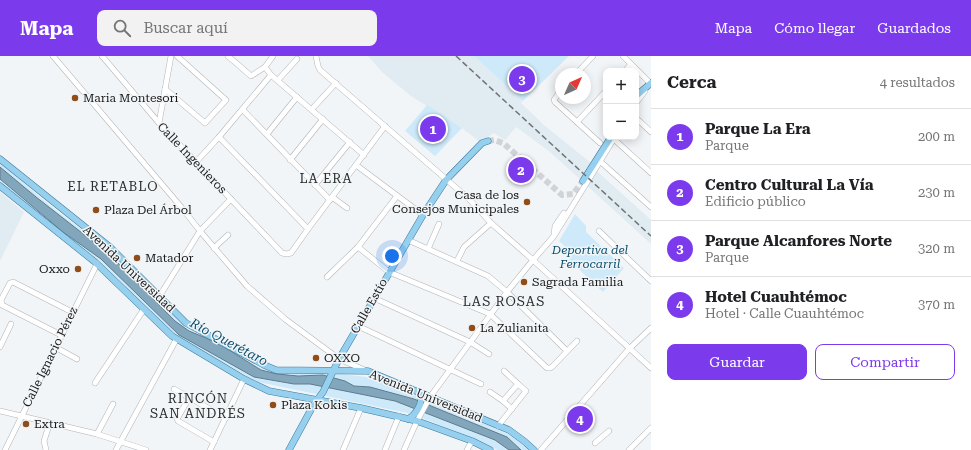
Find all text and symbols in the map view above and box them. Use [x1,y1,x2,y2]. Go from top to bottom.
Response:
search box [97,10,377,46]
text: Mapa [20,17,73,40]
icon: search [111,17,133,39]
text: Buscar aquí [143,19,228,37]
text: Mapa [715,20,752,36]
text: Cómo llegar [774,20,855,36]
text: Guardados [877,20,951,36]
pin: 3 [509,64,535,94]
north arrow [555,68,591,104]
map controls [603,68,639,140]
button: + [603,68,639,104]
text: Cerca [667,72,717,92]
text: 4 resultados [880,75,955,90]
place label: Maria Montesori [83,91,178,105]
marker: Maria Montesori [70,93,80,103]
button: − [603,104,639,140]
pin: 1 [420,114,446,144]
street label: Calle Ingenieros [154,119,230,197]
text: Parque La Era [705,120,811,138]
text: 1 [676,129,684,144]
text: 200 m [918,129,955,144]
text: Parque [705,138,749,153]
pin: 2 [508,155,534,185]
district label: LA ERA [299,171,353,186]
text: Centro Cultural La Vía [705,176,874,194]
district label: EL RETABLO [67,179,159,194]
text: 2 [676,185,684,200]
text: 230 m [918,185,955,200]
place label: Casa de los Consejos Municipales [392,188,519,216]
text: Edificio público [705,194,806,209]
marker: Casa de los Consejos Municipales [522,197,532,207]
place label: Plaza Del Árbol [104,203,192,217]
marker: Plaza Del Árbol [91,205,101,215]
street label: Avenida Universidad [80,223,178,315]
text: Parque Alcanfores Norte [705,232,892,250]
text: 3 [676,241,684,256]
text: 320 m [918,241,955,256]
park label: Deportiva del Ferrocarril [551,243,629,271]
your location [382,246,402,266]
text: Parque [705,250,749,265]
place label: Matador [145,251,194,265]
marker: Matador [132,253,142,263]
place label: Oxxo [39,262,70,276]
marker: Oxxo [73,264,83,274]
place label: Sagrada Familia [532,275,624,289]
street label: Calle Estío [348,276,390,336]
marker: Sagrada Familia [519,277,529,287]
text: Hotel Cuauhtémoc [705,288,847,306]
district label: LAS ROSAS [463,294,545,309]
text: 4 [676,297,684,312]
text: 370 m [918,297,955,312]
street label: Calle Ignacio Pérez [20,304,80,409]
text: Hotel · Calle Cuauhtémoc [705,306,864,321]
water label: Río Querétaro [187,315,270,369]
place label: La Zulianita [480,321,549,335]
marker: La Zulianita [467,323,477,333]
button: Guardar [667,344,807,380]
button: Compartir [815,344,955,380]
place label: OXXO [324,351,360,365]
marker: OXXO [311,353,321,363]
street label: Avenida Universidad [367,367,485,425]
district label: RINCÓN SAN ANDRÉS [150,390,246,421]
place label: Plaza Kokis [281,398,347,412]
marker: Plaza Kokis [268,400,278,410]
pin: 4 [567,404,593,434]
place label: Extra [34,417,65,431]
marker: Extra [21,419,31,429]

